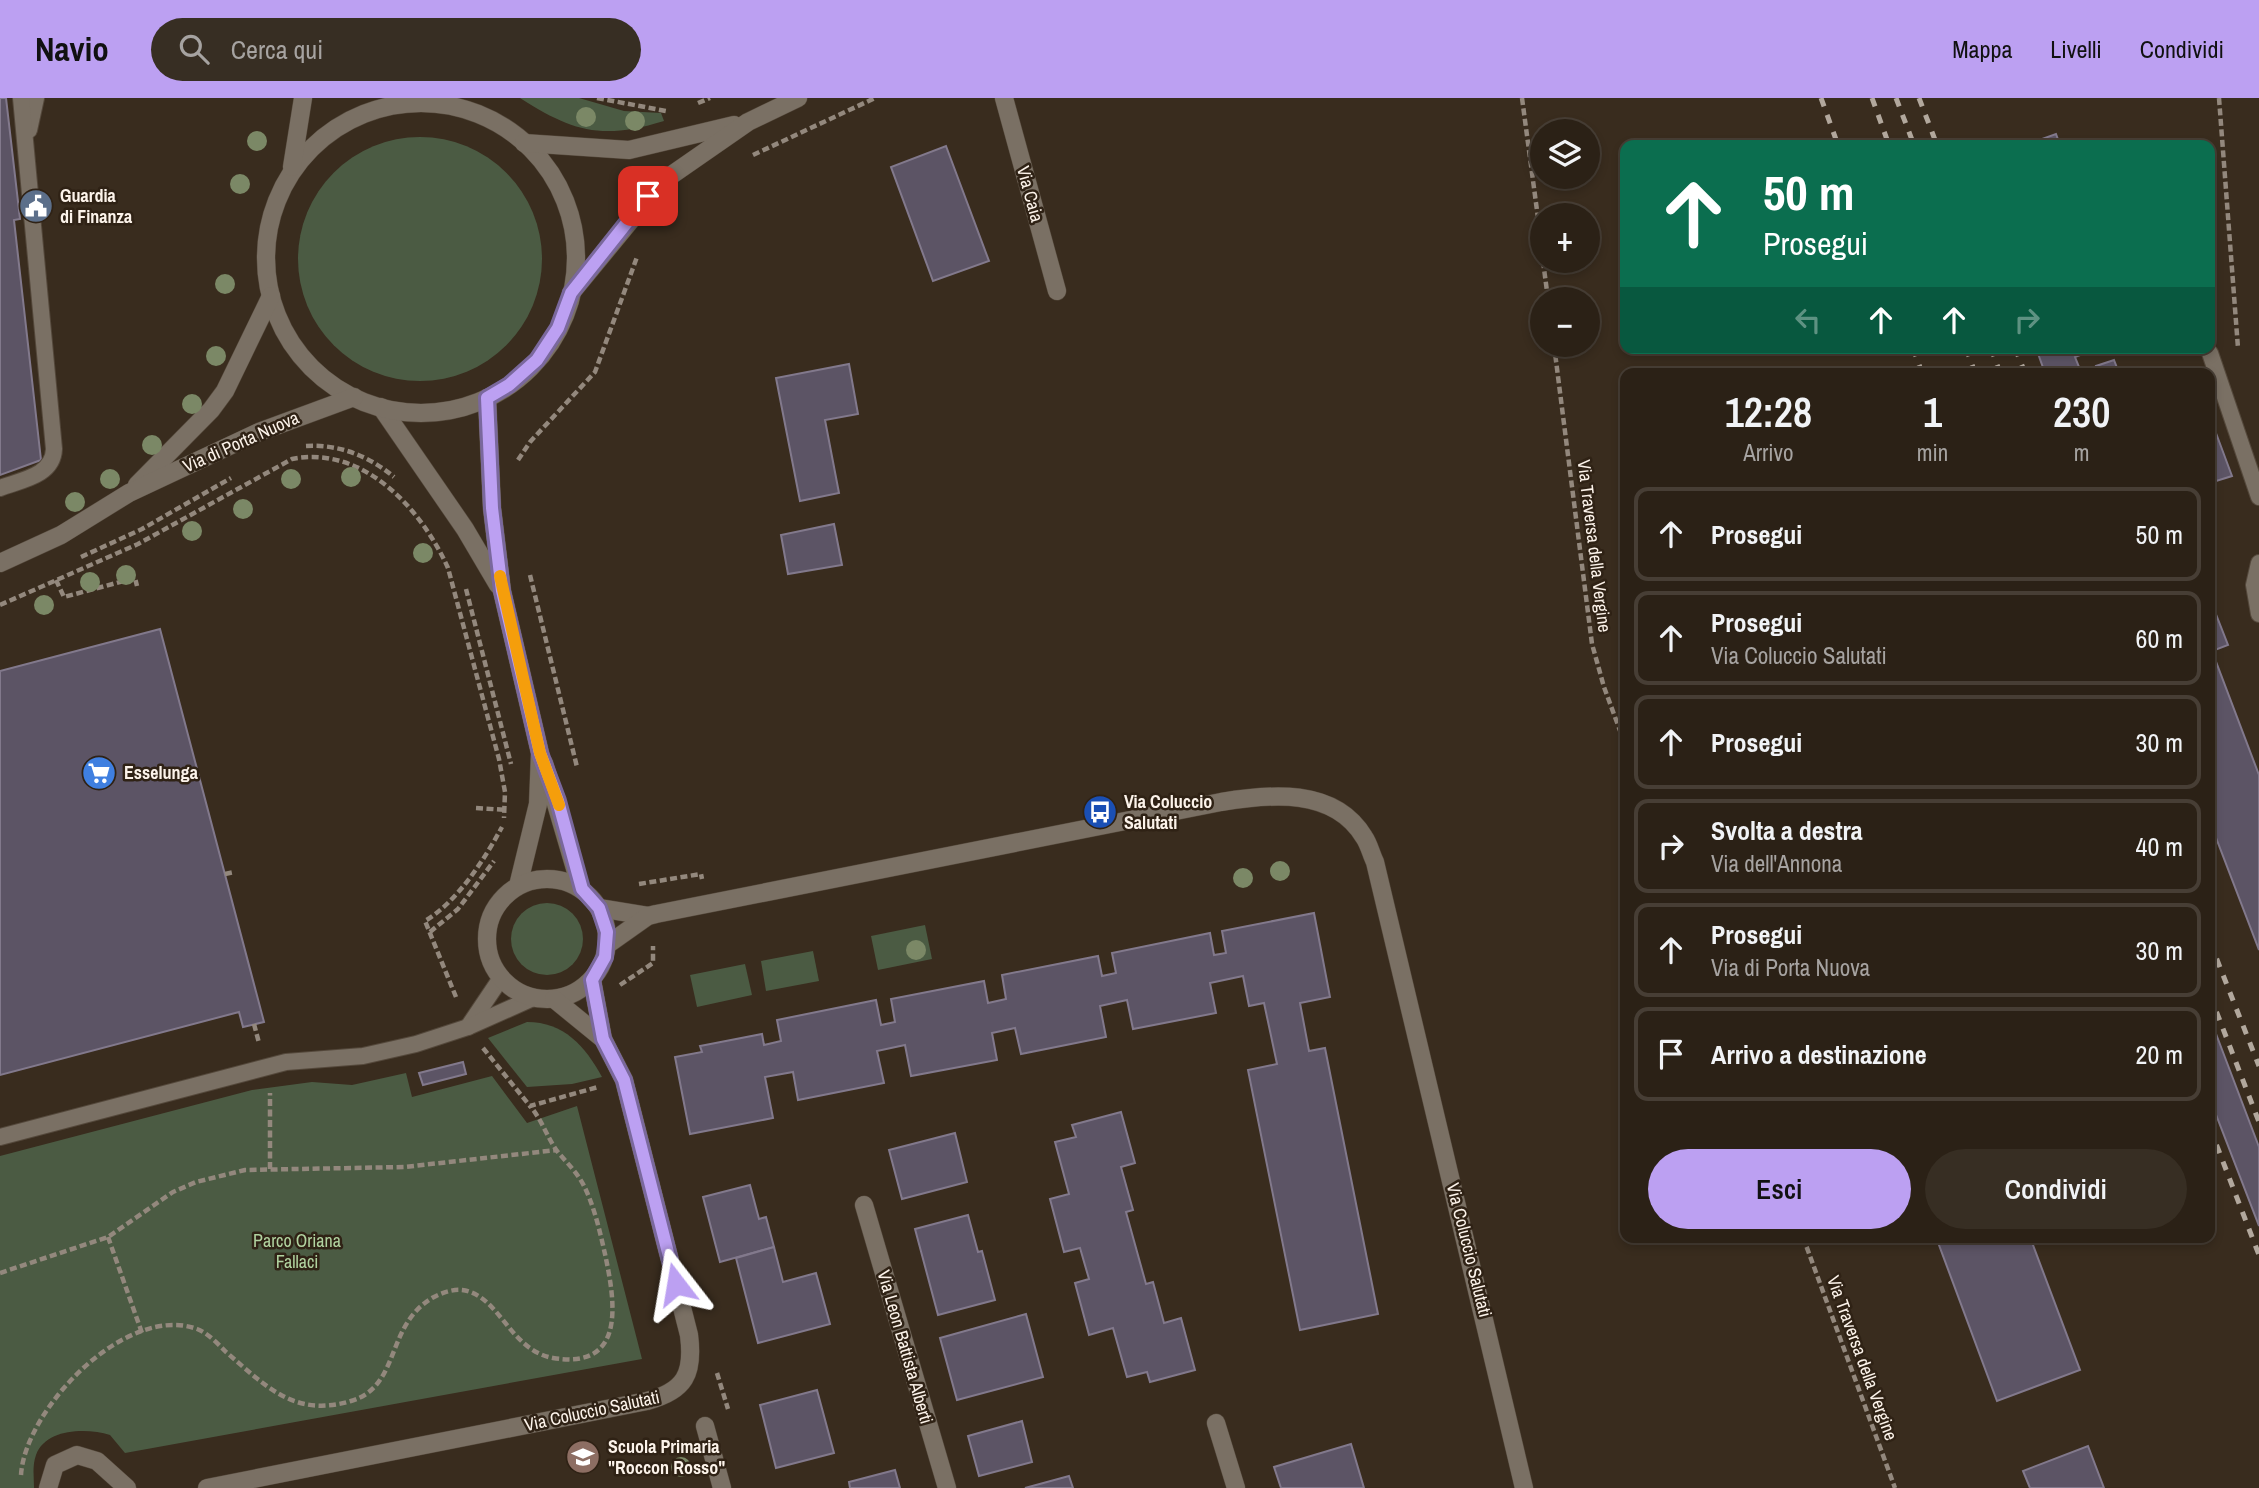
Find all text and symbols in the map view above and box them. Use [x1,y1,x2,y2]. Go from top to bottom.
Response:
search box [151,18,641,81]
text: Navio [35,27,109,71]
icon: search [175,30,213,68]
text: Cerca qui [231,32,323,67]
text: Mappa [1952,33,2012,65]
text: Livelli [2050,33,2102,65]
text: Condividi [2140,33,2224,65]
map controls [1530,119,1600,357]
button: layers [1530,119,1600,189]
text: 50 m [1763,159,1855,225]
street label: Via Caia [1011,163,1050,225]
pin [618,166,678,226]
icon: ahead [1648,168,1739,259]
icon: arrive [629,177,667,215]
place label: Guardia di Finanza [60,183,133,229]
public building icon: Guardia di Finanza [17,187,55,225]
button: + [1530,203,1600,273]
text: Prosegui [1763,222,1868,265]
button: − [1530,287,1600,357]
icon: left [1789,301,1827,339]
icon: ahead [1862,301,1900,339]
icon: ahead [1935,301,1973,339]
icon: right [2008,301,2046,339]
text: 12:28 [1725,384,1812,440]
text: 1 [1923,384,1942,440]
text: 230 [2053,384,2110,440]
street label: Via di Porta Nuova [179,405,303,478]
text: Arrivo [1743,437,1794,468]
text: min [1917,437,1948,468]
text: m [2074,437,2089,468]
street label: Via Traversa della Vergine [1572,458,1617,634]
icon: ahead [1652,515,1690,553]
text: Prosegui [1711,517,1802,552]
text: 50 m [2136,517,2183,552]
text: Prosegui [1711,605,1802,640]
icon: ahead [1652,619,1690,657]
text: 60 m [2136,621,2183,656]
text: Via Coluccio Salutati [1711,640,1887,671]
icon: ahead [1652,723,1690,761]
text: Prosegui [1711,725,1802,760]
text: 30 m [2136,725,2183,760]
supermarket icon: Esselunga [80,754,118,792]
place label: Esselunga [124,760,199,785]
place label: Via Coluccio Salutati [1124,789,1212,835]
bus stop icon: Via Coluccio Salutati [1081,793,1119,831]
text: Svolta a destra [1711,813,1863,848]
icon: right [1652,827,1690,865]
text: 40 m [2136,829,2183,864]
text: Via dell'Annona [1711,848,1842,879]
text: Prosegui [1711,917,1802,952]
icon: ahead [1652,931,1690,969]
text: 30 m [2136,933,2183,968]
text: Via di Porta Nuova [1711,952,1870,983]
icon: arrive [1652,1035,1690,1073]
text: Arrivo a destinazione [1711,1037,1927,1072]
text: 20 m [2136,1037,2183,1072]
button: Esci [1648,1149,1911,1229]
button: Condividi [1925,1149,2187,1229]
street label: Via Coluccio Salutati [1441,1180,1498,1320]
park label: Parco Oriana Fallaci [253,1228,341,1274]
position arrow [639,1247,713,1321]
street label: Via Leon Battista Alberti [872,1267,939,1427]
street label: Via Traversa della Vergine [1821,1272,1904,1444]
street label: Via Coluccio Salutati [522,1384,662,1437]
place label: Scuola Primaria "Roccon Rosso" [608,1434,725,1480]
school or university icon: Scuola Primaria "Roccon Rosso" [564,1438,602,1476]

